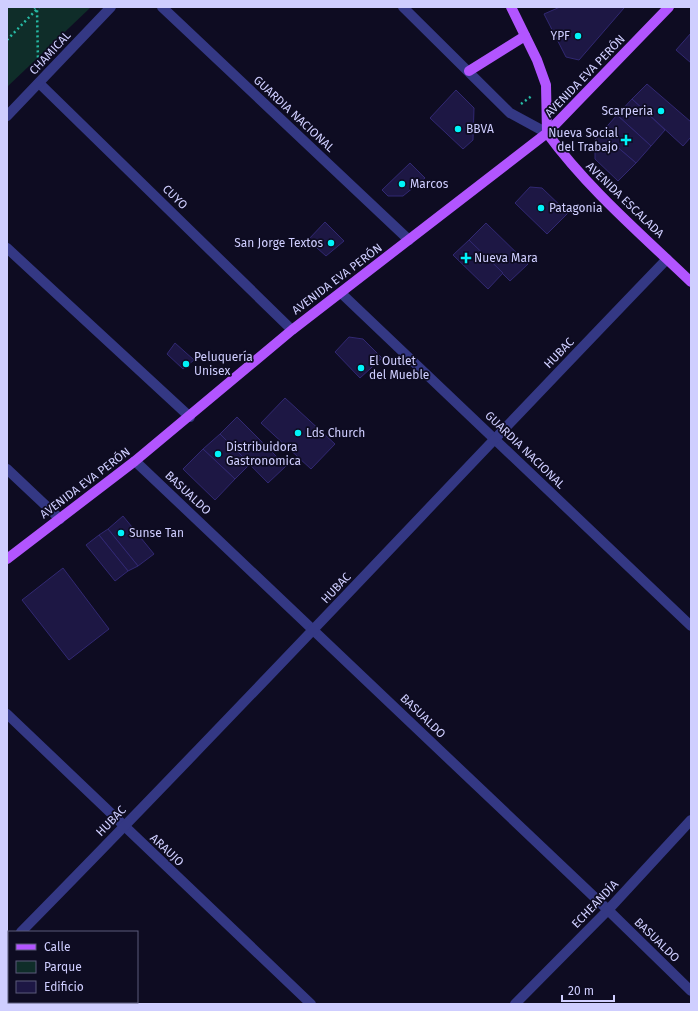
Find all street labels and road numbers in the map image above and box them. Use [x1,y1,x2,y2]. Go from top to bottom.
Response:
street label: CHAMICAL [26,28,74,78]
street label: AVENIDA EVA PERÓN [541,31,628,120]
street label: GUARDIA NACIONAL [251,73,337,155]
street label: AVENIDA ESCALADA [583,159,667,241]
street label: CUYO [160,182,190,212]
street label: AVENIDA EVA PERÓN [289,240,385,317]
street label: HUBAC [541,335,577,371]
street label: GUARDIA NACIONAL [482,408,568,492]
street label: AVENIDA EVA PERÓN [37,444,133,521]
street label: BASUALDO [162,468,214,518]
street label: HUBAC [318,570,354,606]
street label: BASUALDO [398,691,448,741]
street label: HUBAC [93,803,129,839]
street label: ARAUJO [147,831,187,869]
street label: ECHEANDÍA [568,876,621,931]
street label: BASUALDO [632,915,682,965]

